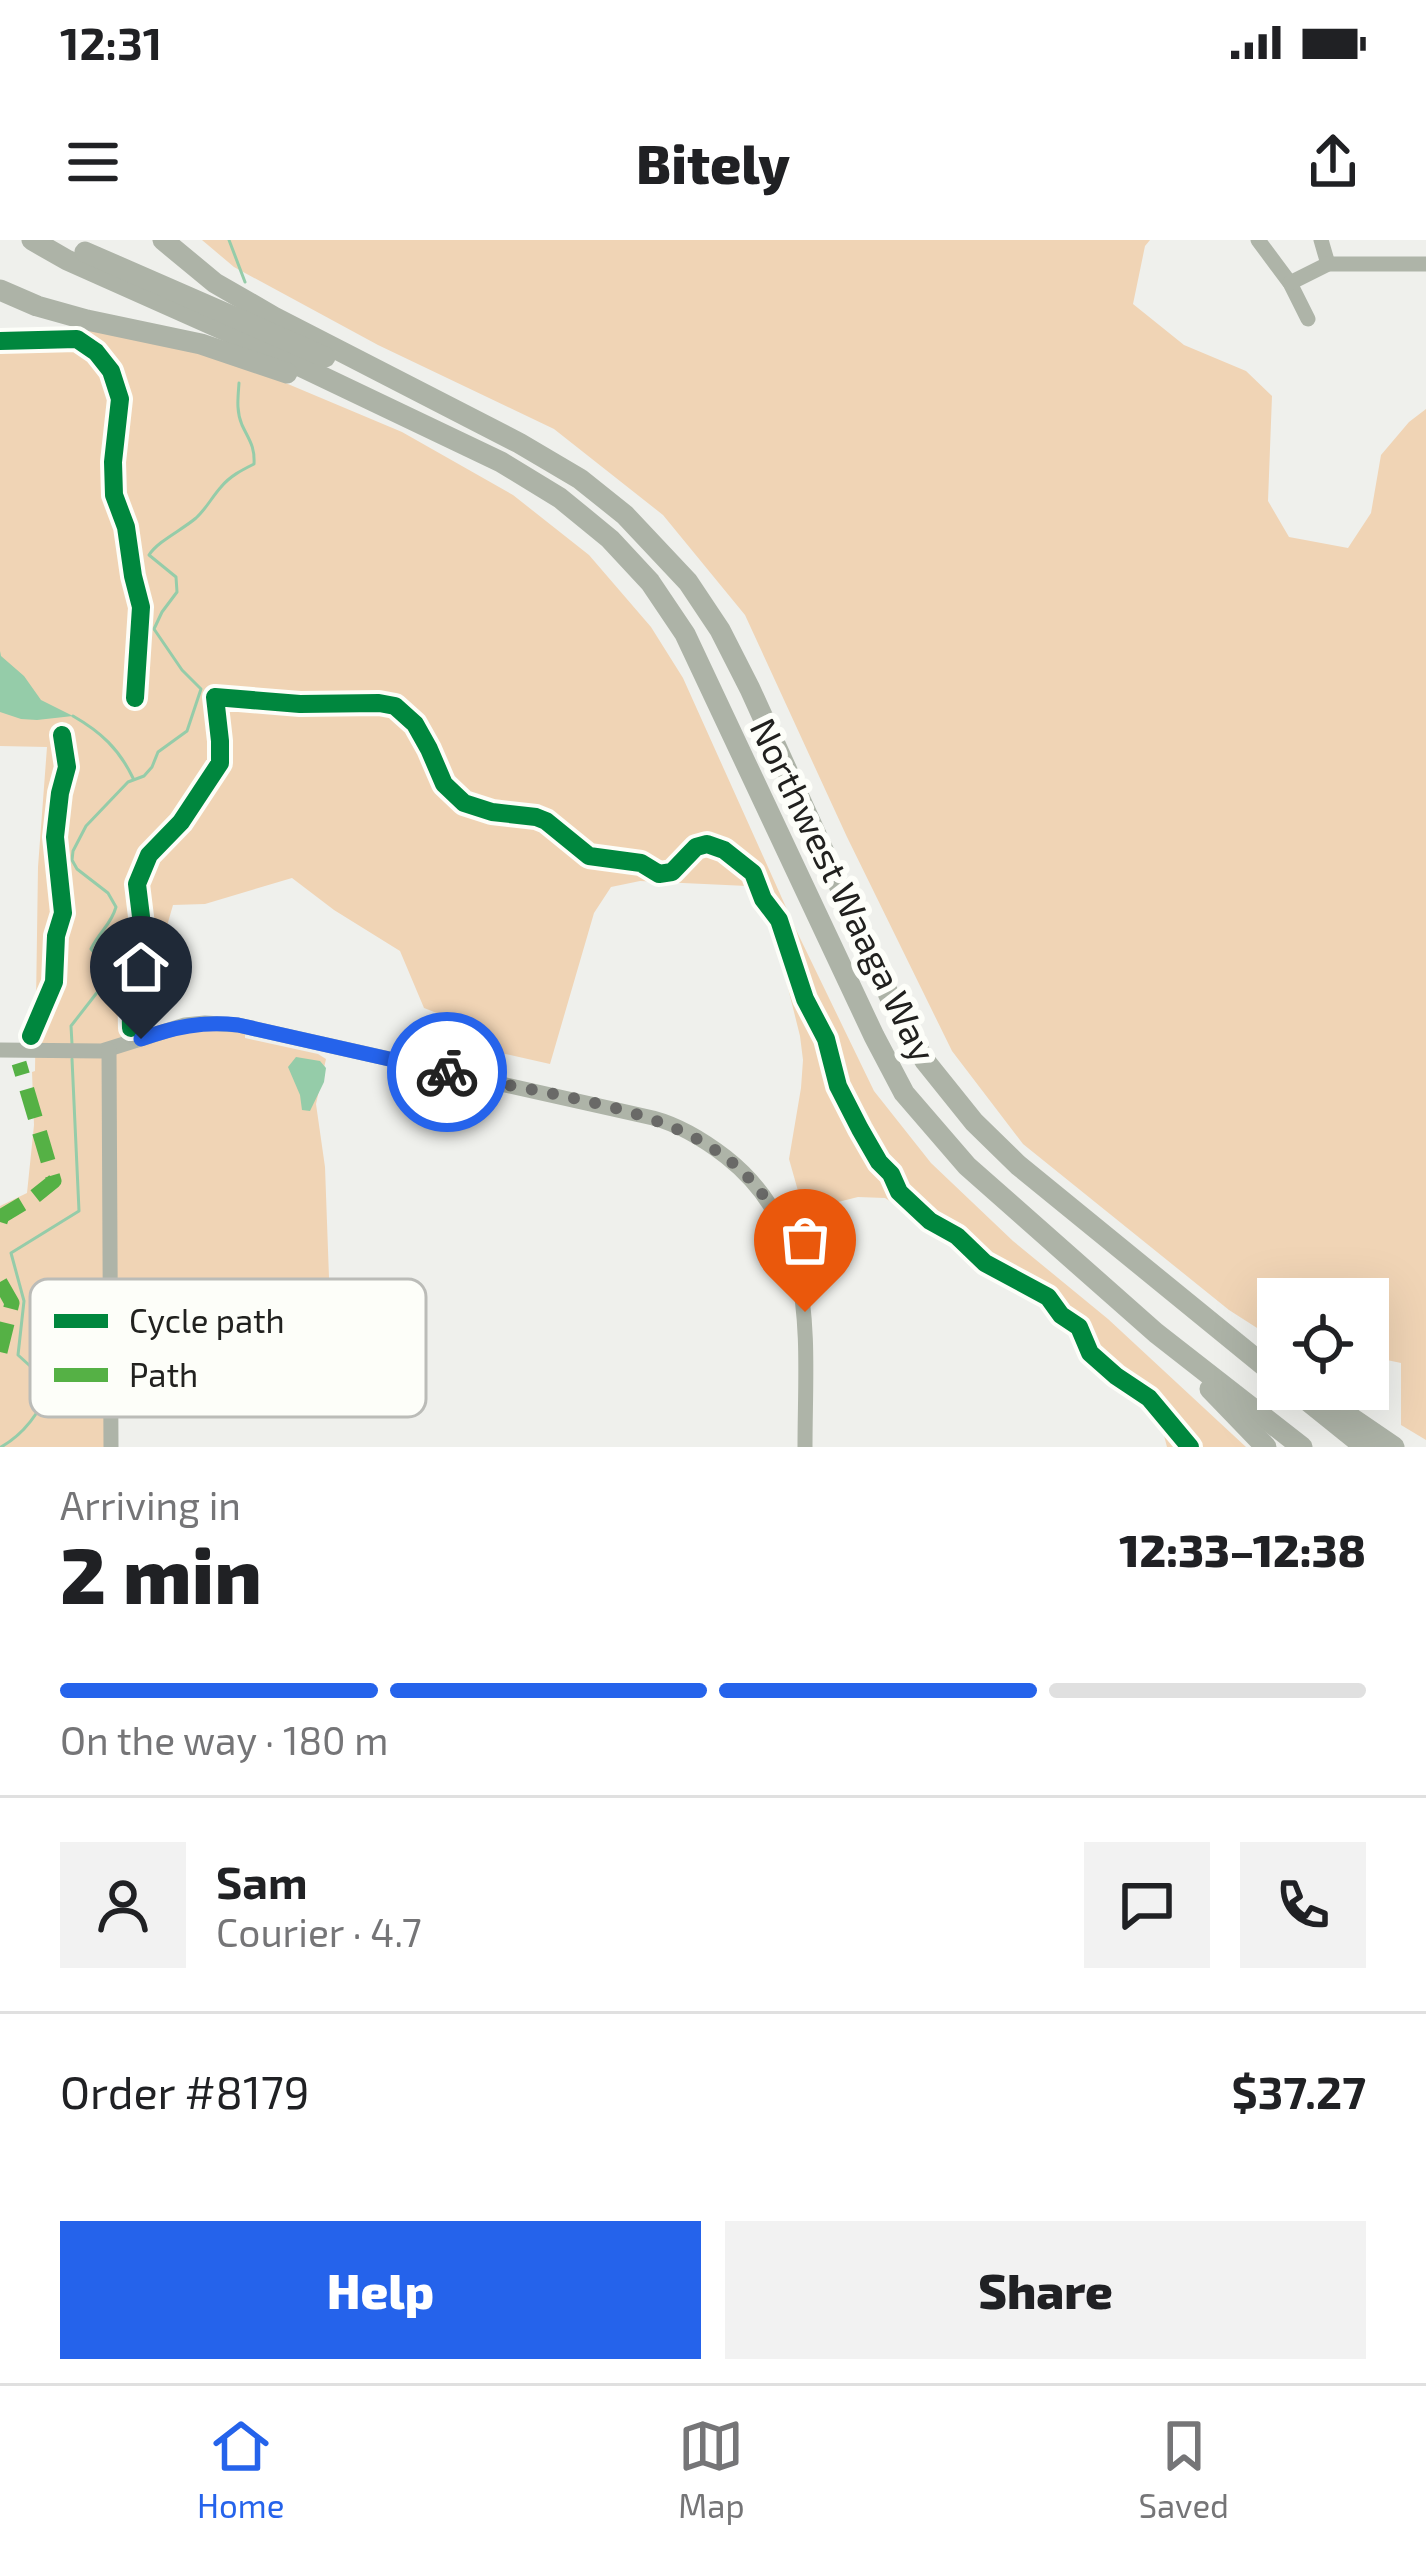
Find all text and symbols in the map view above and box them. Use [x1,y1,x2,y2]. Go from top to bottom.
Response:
text: 12:31 [60,15,162,69]
icon: menu [60,129,126,195]
icon: share [1300,129,1366,195]
text: Bitely [636,130,790,195]
street label: Northwest Waaga Way [743,711,946,1068]
pin [90,916,192,1039]
icon: home [108,934,174,1000]
courier [387,1012,507,1132]
icon: bike [414,1039,480,1105]
pin [754,1189,856,1312]
icon: bag [772,1207,838,1273]
map controls [1257,1278,1389,1410]
button: locate [1257,1278,1389,1410]
legend [30,1279,426,1417]
text: Cycle path [129,1300,285,1340]
text: Path [129,1354,198,1394]
text: Arriving in [60,1481,241,1528]
text: 12:33–12:38 [1119,1522,1366,1576]
text: 2 min [60,1526,262,1620]
text: On the way · 180 m [60,1716,388,1763]
button: person [60,1842,186,1968]
button: chat [1084,1842,1210,1968]
button: phone [1240,1842,1366,1968]
text: Sam [216,1854,308,1908]
text: Courier · 4.7 [216,1908,422,1955]
text: Order #8179 [60,2064,310,2118]
text: $37.27 [1232,2064,1366,2118]
button: Help [60,2221,701,2359]
button: Share [725,2221,1366,2359]
tab: Home [197,2413,284,2525]
tab: Map [678,2413,745,2525]
tab: Saved [1138,2413,1229,2525]

